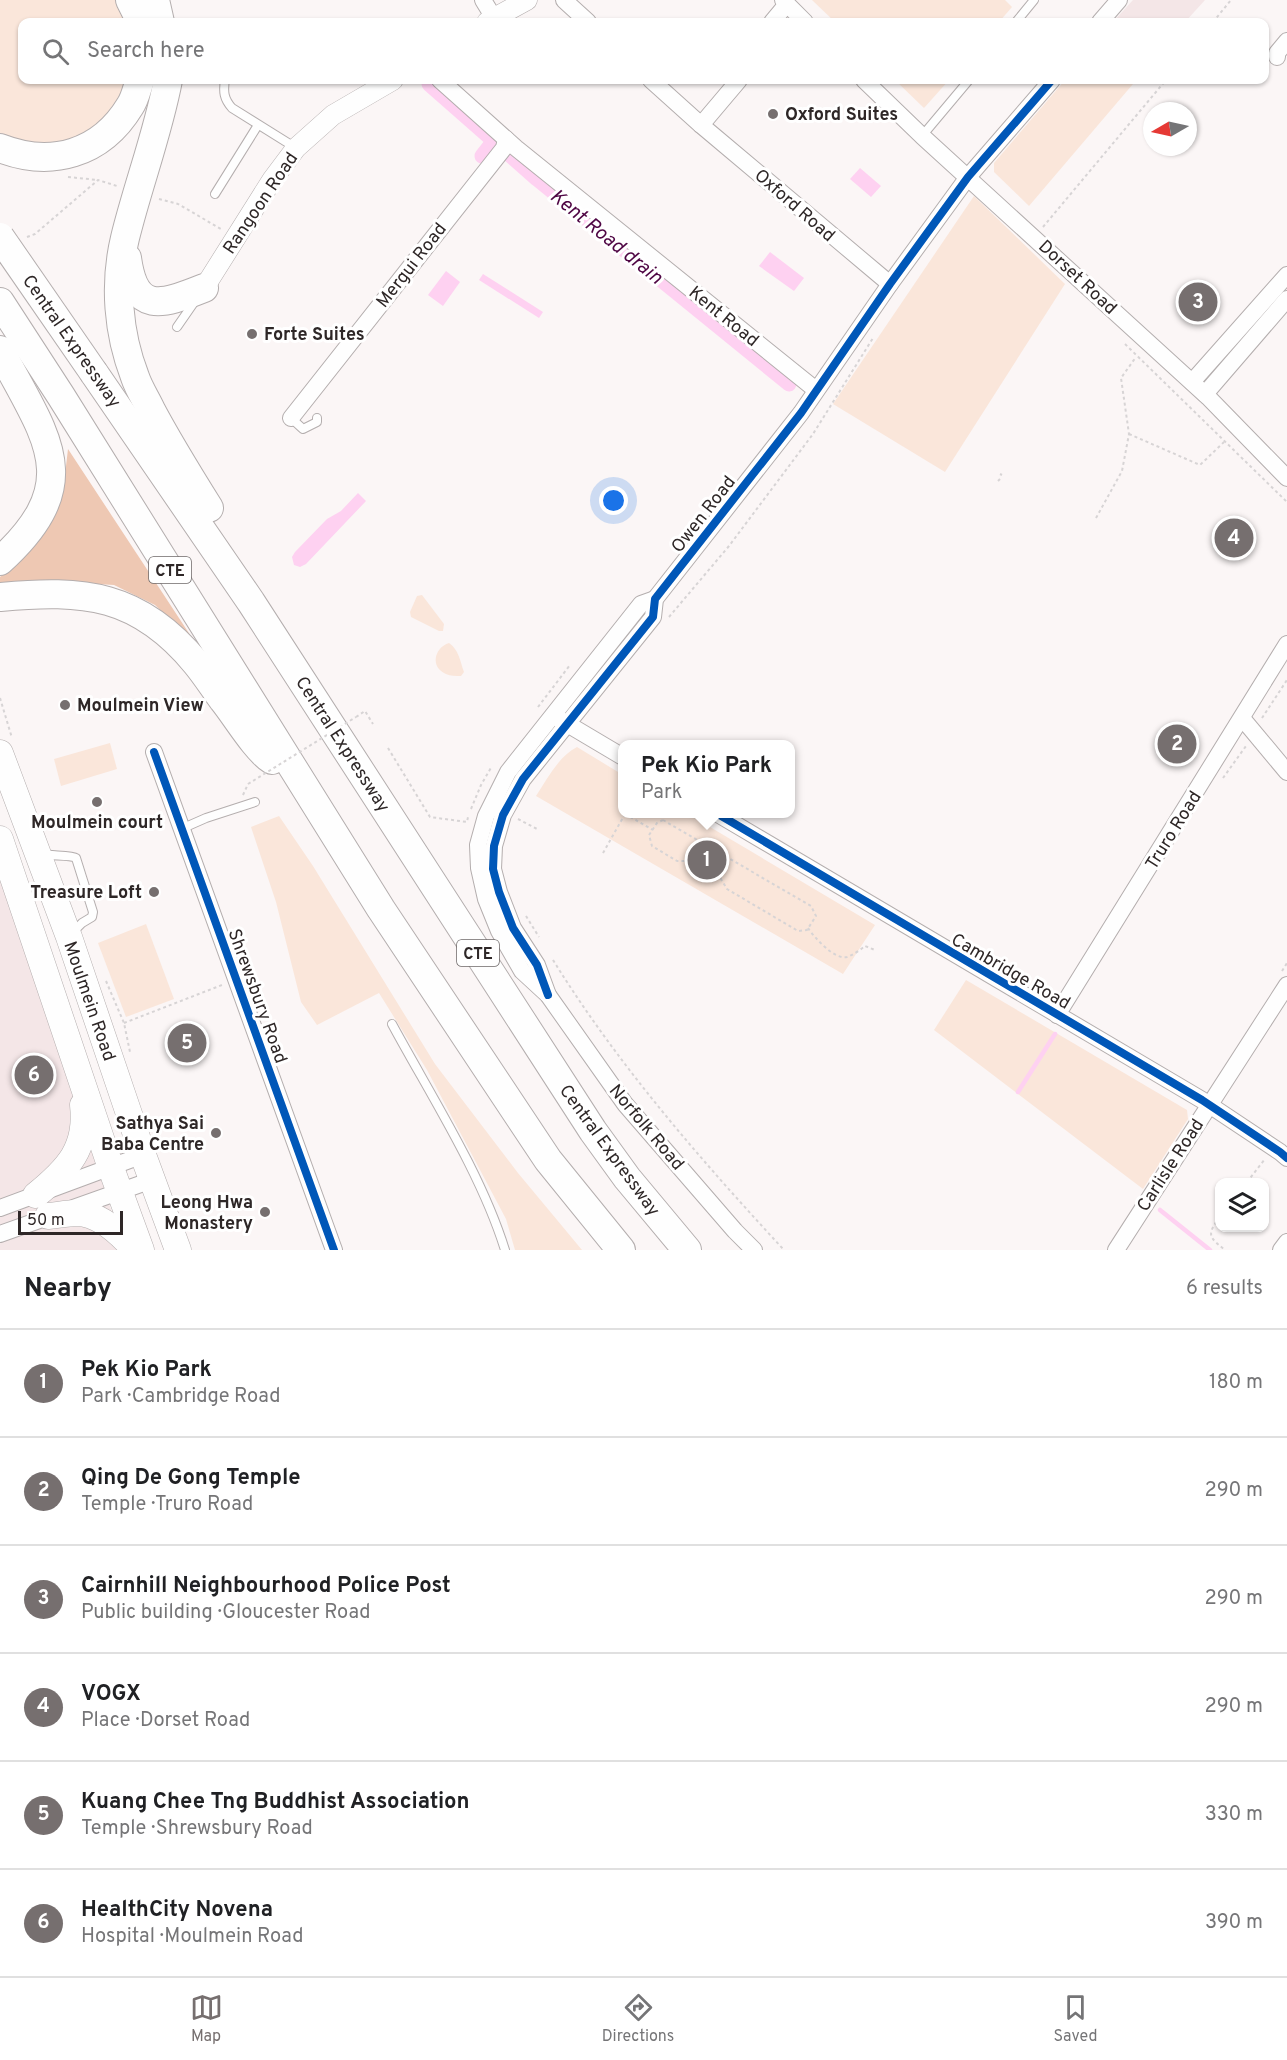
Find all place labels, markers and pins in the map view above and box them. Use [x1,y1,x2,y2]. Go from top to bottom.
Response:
place label: Oxford Suites [785,104,898,127]
marker: Oxford Suites [766,107,780,121]
pin: 3 [1178,280,1218,324]
place label: Forte Suites [264,324,365,347]
marker: Forte Suites [245,327,259,341]
pin: 4 [1214,516,1254,560]
place label: Moulmein View [77,695,204,718]
marker: Moulmein View [58,698,72,712]
pin: 2 [1158,722,1196,766]
marker: Moulmein court [90,795,104,809]
place label: Moulmein court [31,812,163,835]
pin: 1 [688,838,726,882]
place label: Treasure Loft [30,882,142,905]
marker: Treasure Loft [147,885,161,899]
pin: 5 [168,1020,207,1066]
pin: 6 [15,1052,54,1098]
place label: Sathya Sai Baba Centre [101,1113,204,1157]
marker: Sathya Sai Baba Centre [209,1126,223,1140]
place label: Leong Hwa Monastery [161,1192,253,1236]
marker: Leong Hwa Monastery [258,1205,272,1219]

